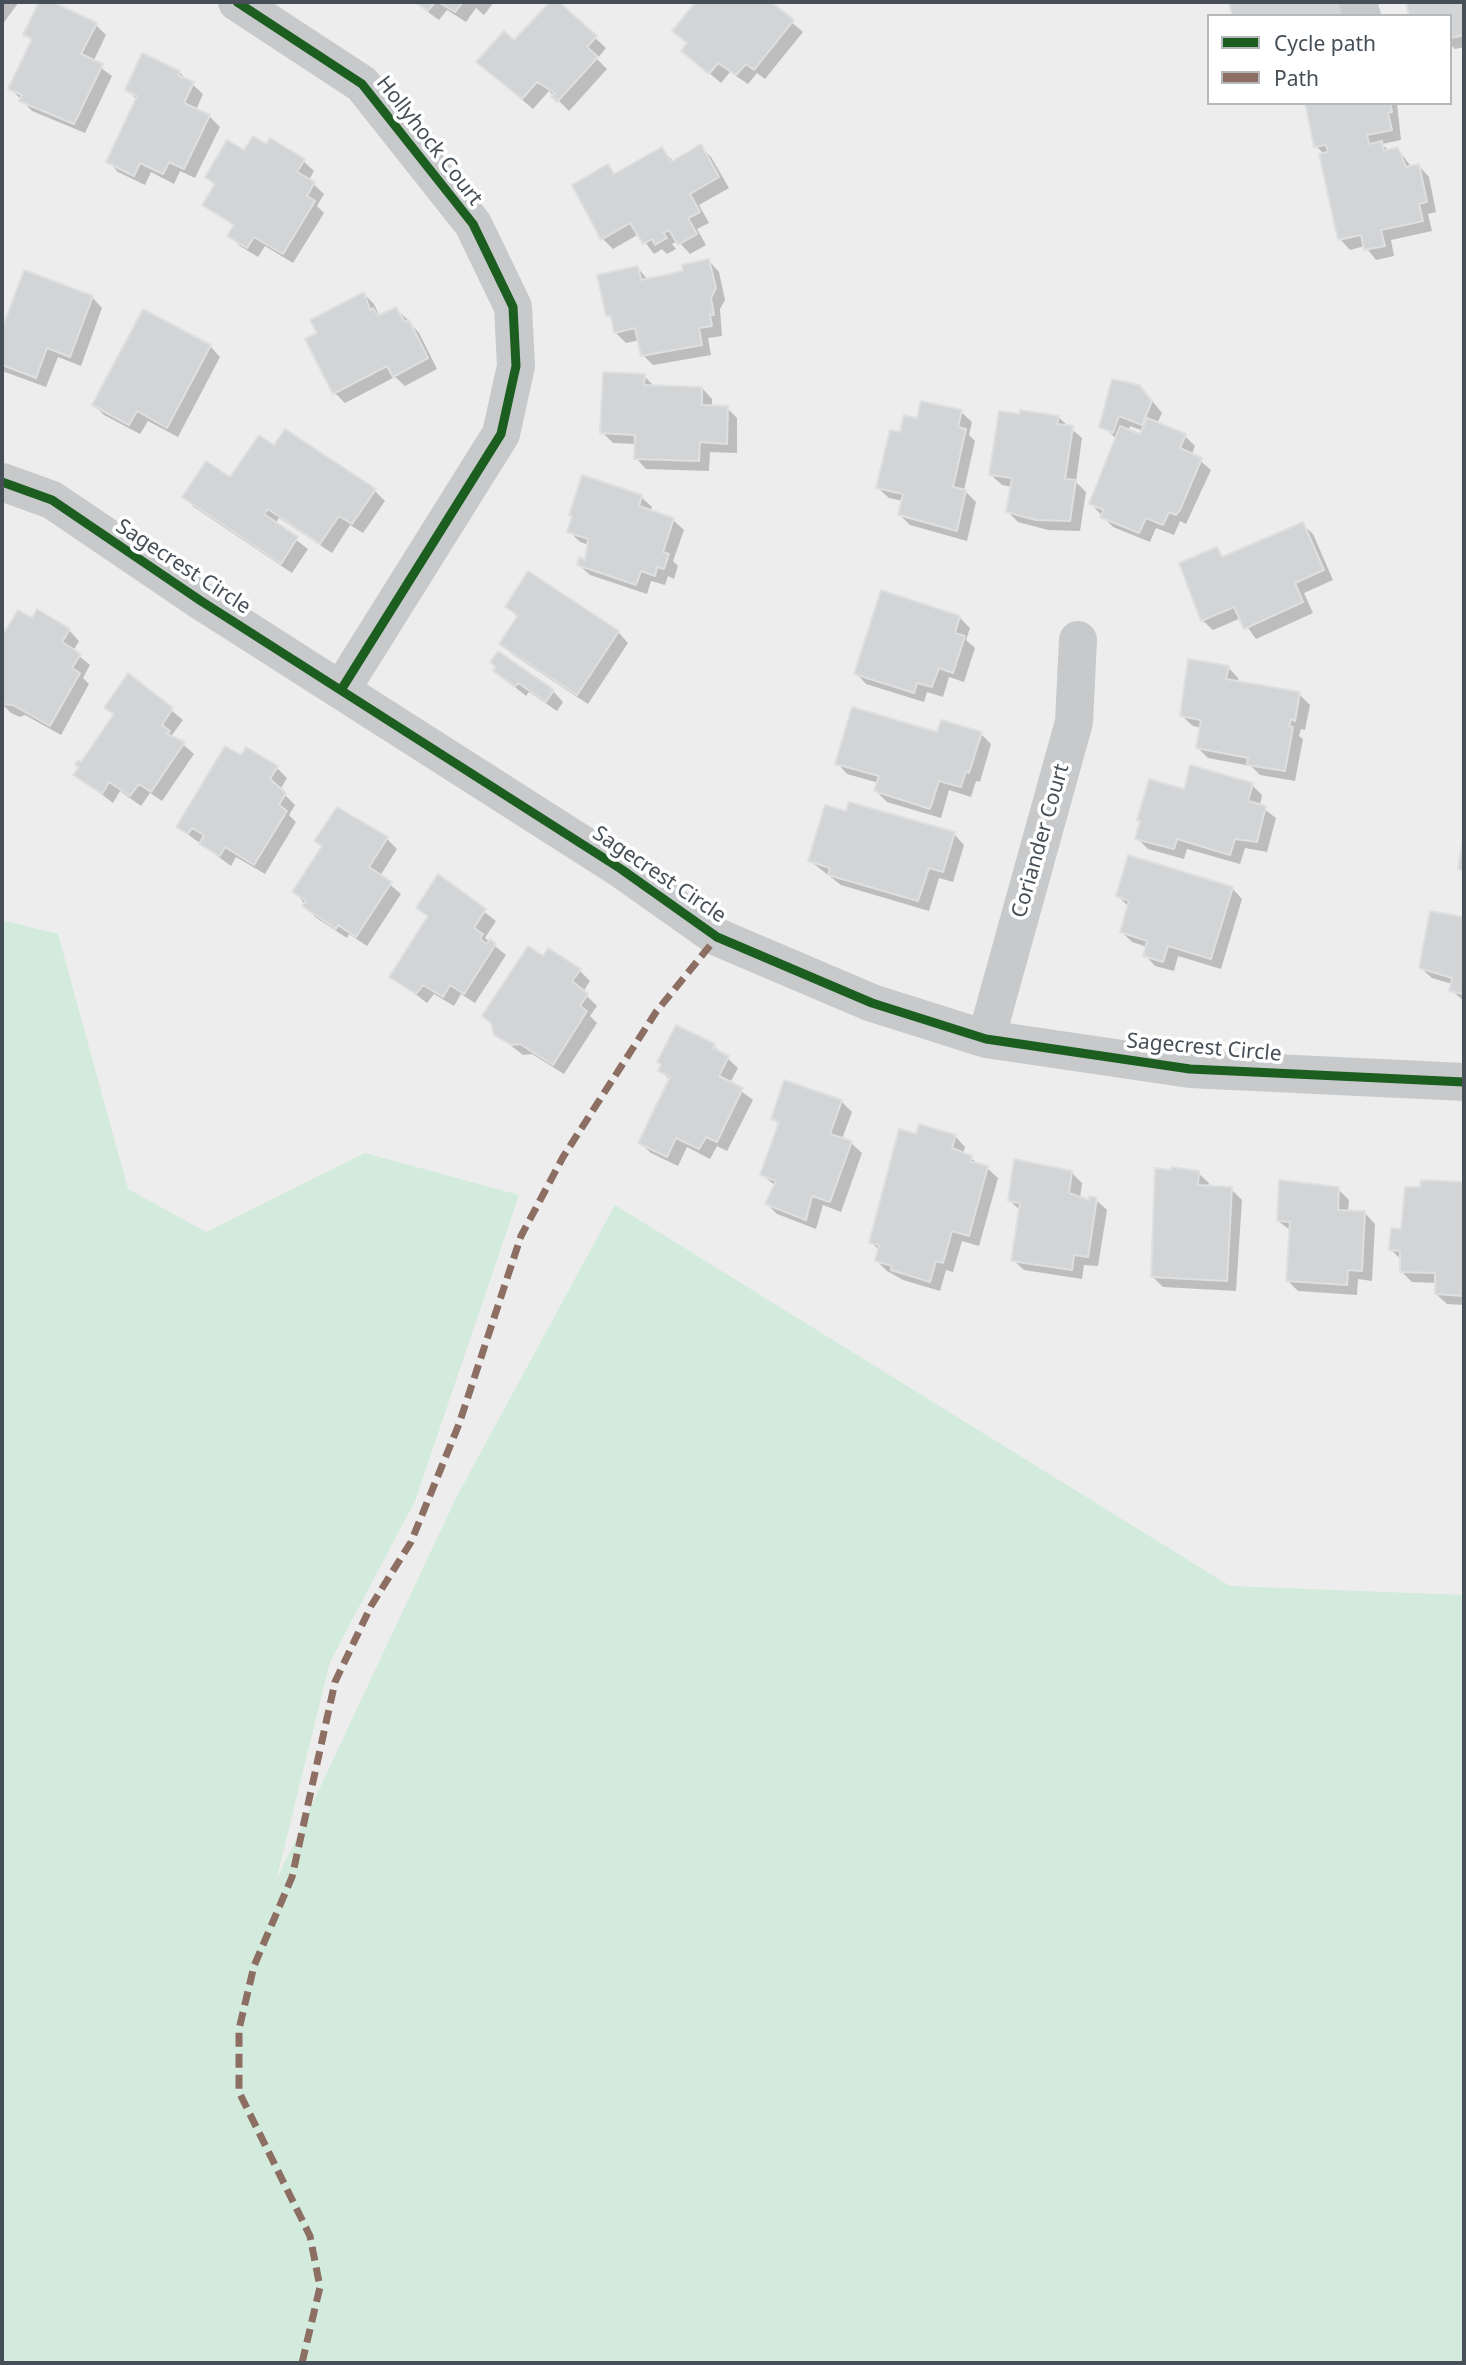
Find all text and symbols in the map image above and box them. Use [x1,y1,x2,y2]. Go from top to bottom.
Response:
legend [1207,14,1452,105]
text: Cycle path [1274,29,1376,57]
text: Path [1274,64,1319,92]
street label: Hollyhock Court [371,71,487,211]
street label: Sagecrest Circle [111,514,255,620]
street label: Coriander Court [1007,761,1075,921]
street label: Sagecrest Circle [587,821,731,929]
street label: Sagecrest Circle [1125,1029,1283,1067]

